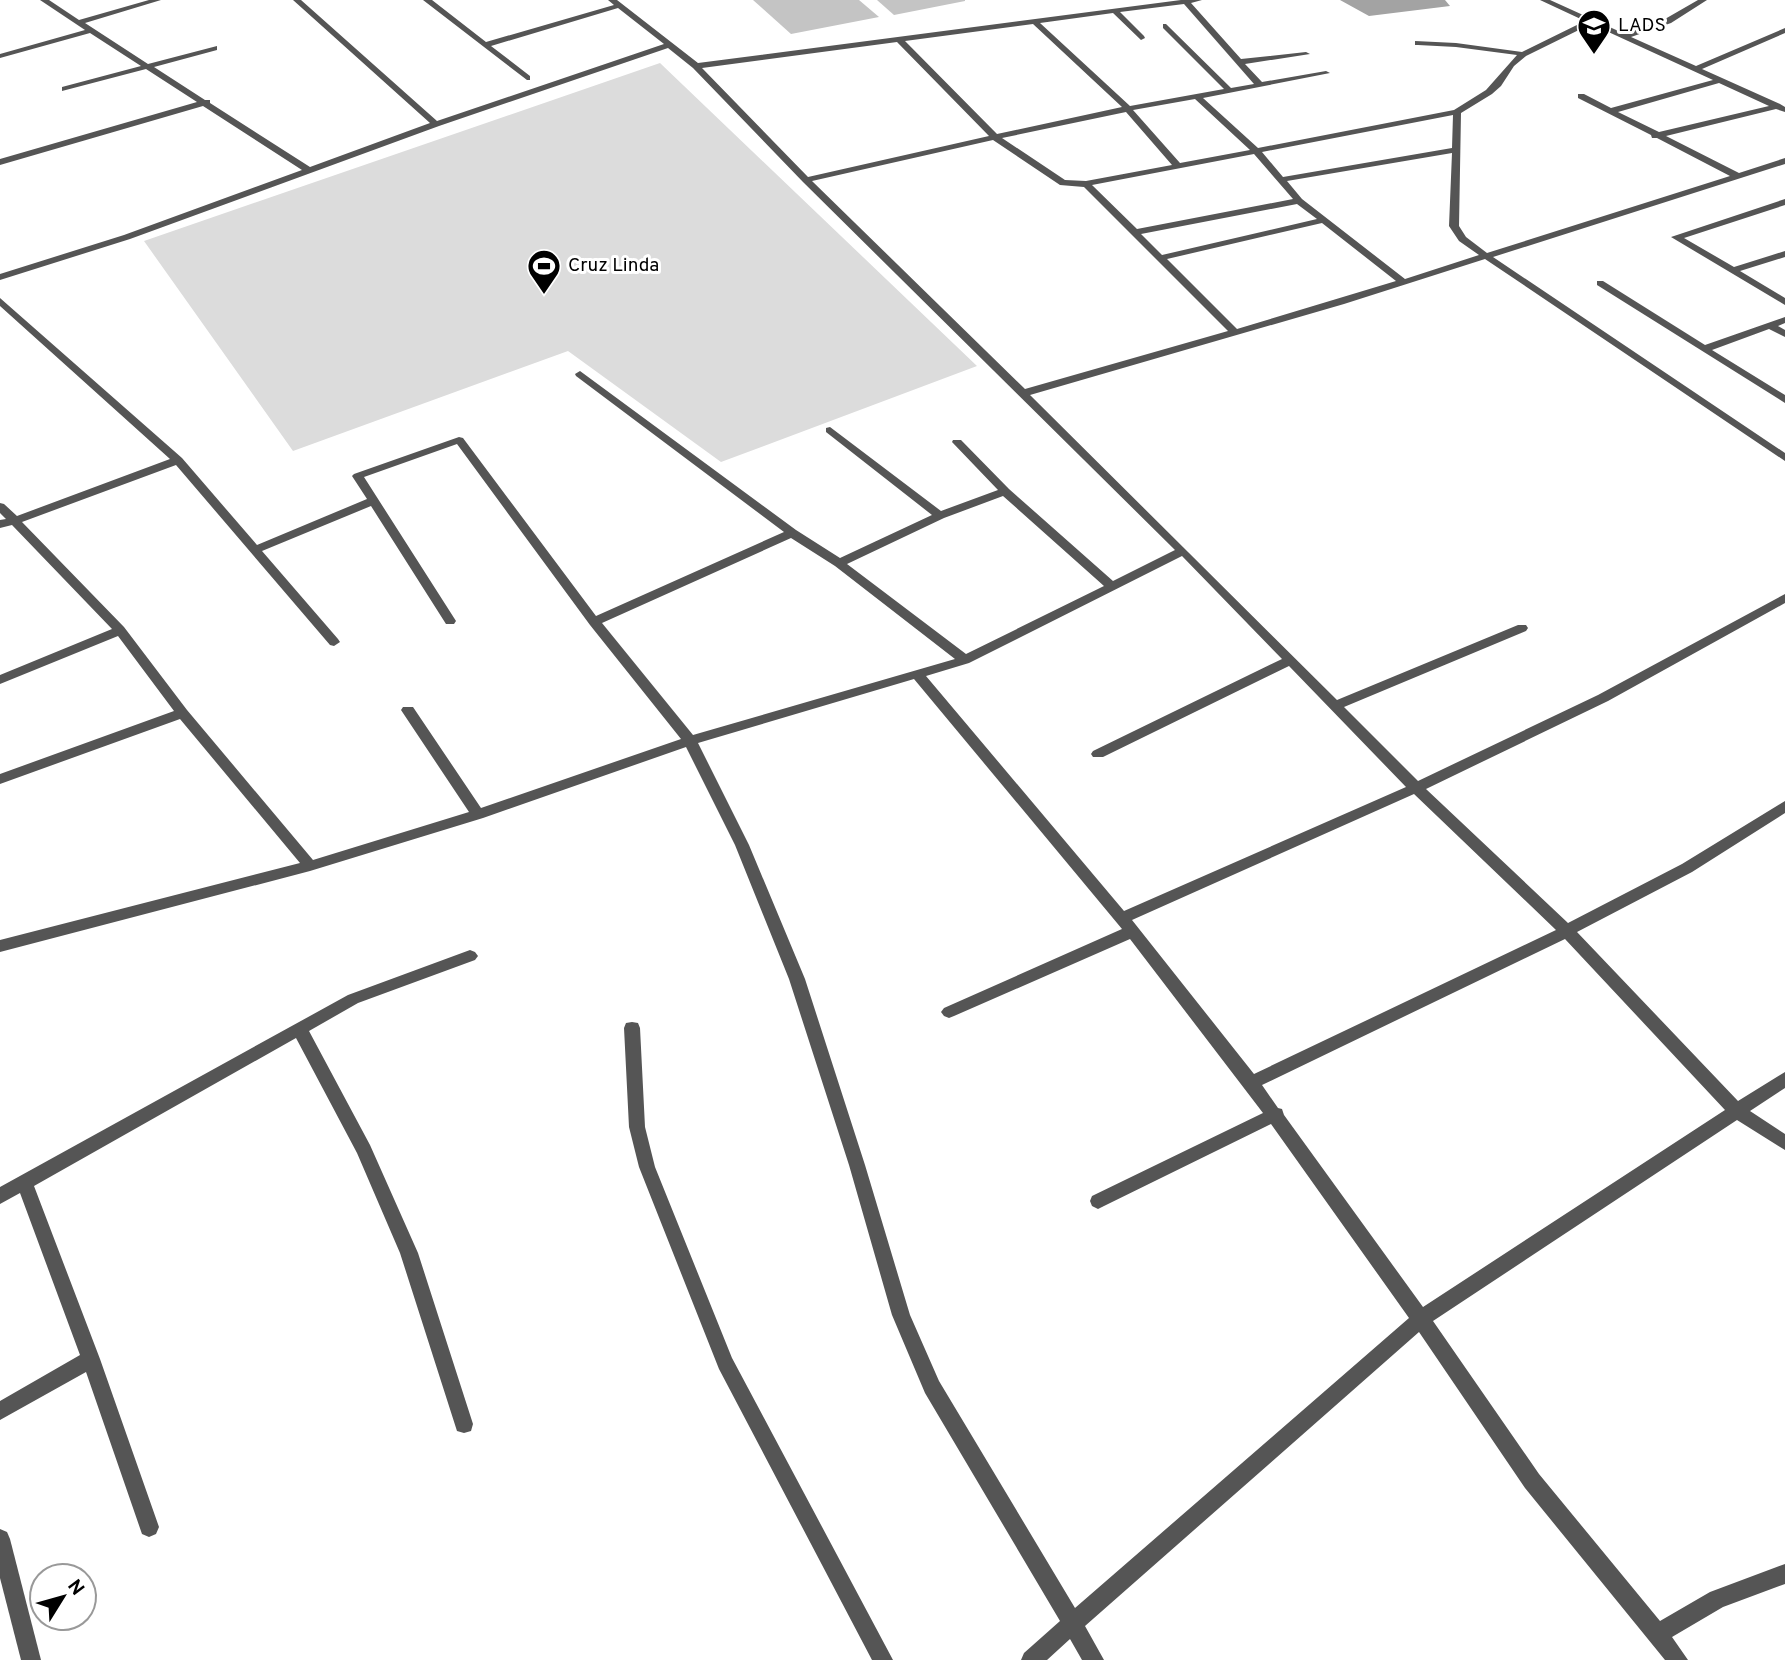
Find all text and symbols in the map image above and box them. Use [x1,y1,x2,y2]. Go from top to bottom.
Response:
school or university icon: LADS [1575,7,1613,56]
place label: LADS [1618,14,1666,38]
sports icon: Cruz Linda [525,247,563,296]
place label: Cruz Linda [568,254,659,278]
north arrow [28,1562,98,1632]
text: N [61,1575,89,1601]

